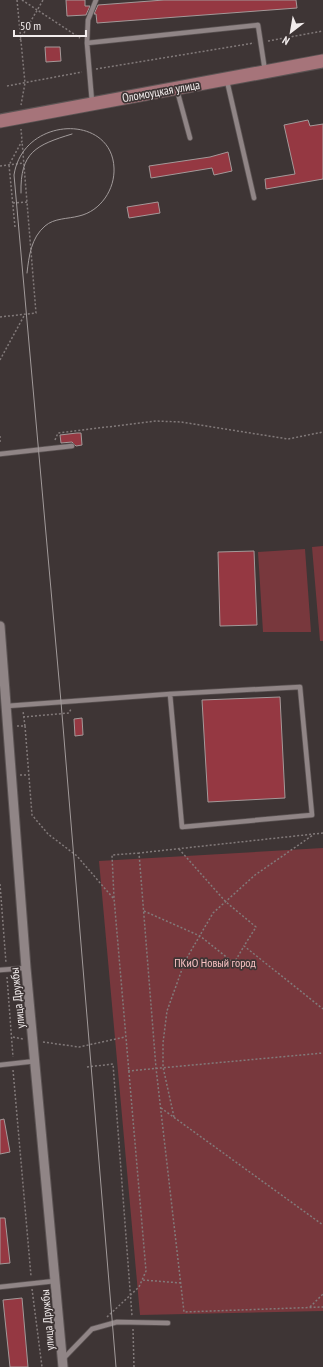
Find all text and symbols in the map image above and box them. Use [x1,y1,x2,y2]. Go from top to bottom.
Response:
scale bar [14,12,86,38]
north arrow [271,12,311,52]
text: 50 m [20,18,41,33]
text: N [280,33,292,48]
street label: Оломоуцкая улица [121,77,201,105]
park label: ПКиО Новый город [174,955,257,970]
street label: улица Дружбы [6,967,28,1029]
street label: улица Дружбы [37,1289,57,1351]

